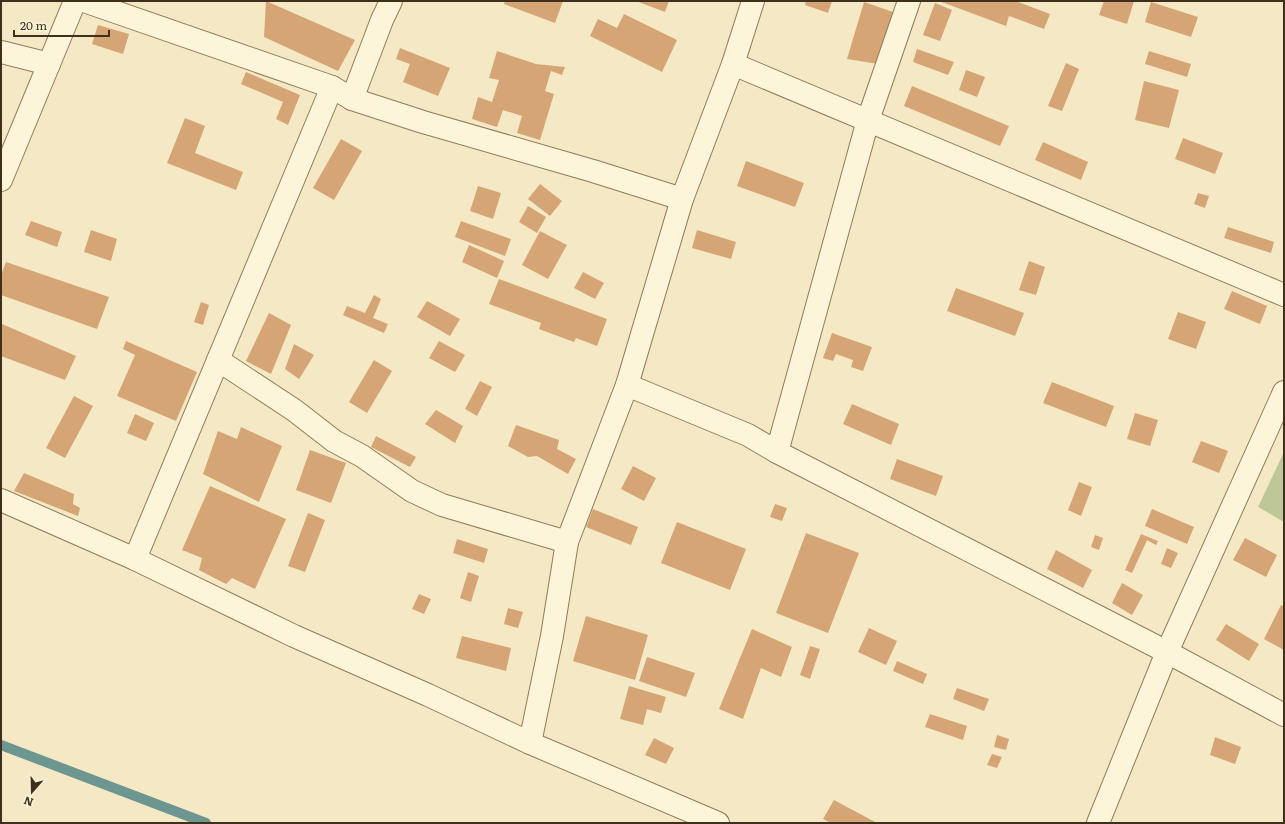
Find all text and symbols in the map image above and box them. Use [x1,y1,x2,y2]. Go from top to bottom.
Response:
scale bar [14,12,109,38]
text: 20 m [20,16,47,34]
north arrow [12,772,52,812]
text: N [21,793,35,811]

